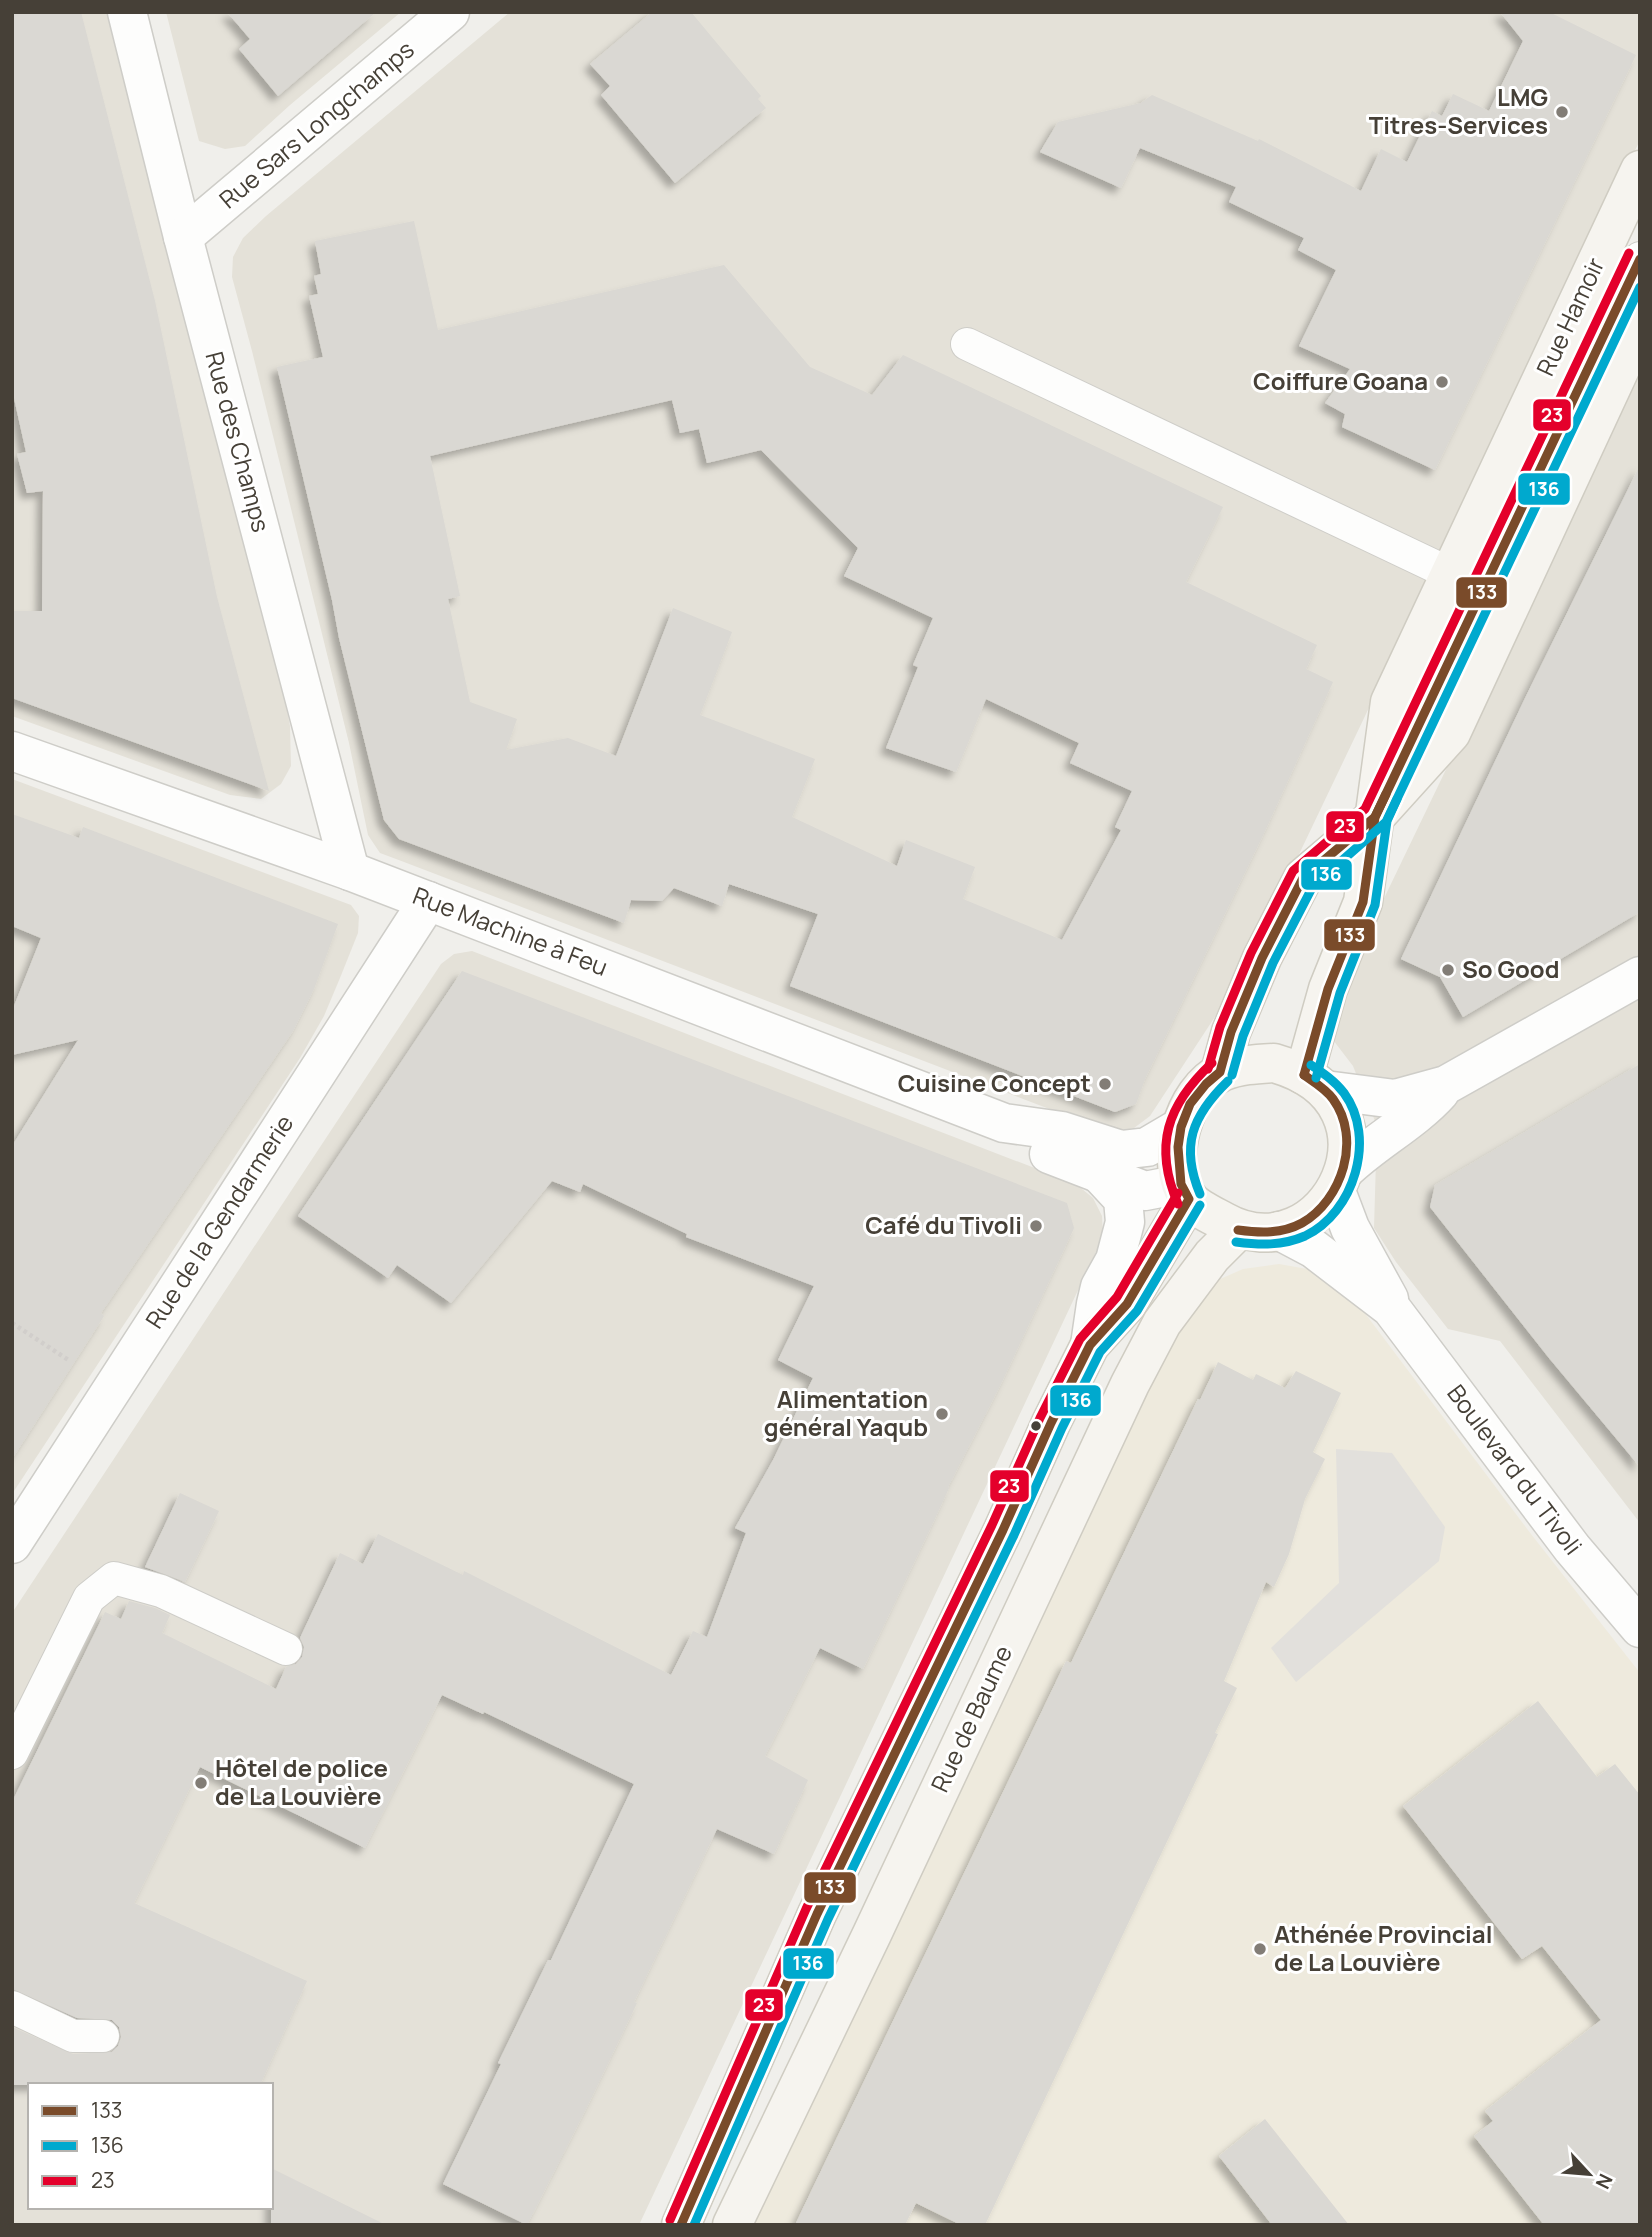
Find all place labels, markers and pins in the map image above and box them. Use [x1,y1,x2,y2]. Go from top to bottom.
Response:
place label: LMG Titres-Services [1369,80,1548,141]
marker: LMG Titres-Services [1554,104,1570,120]
place label: Coiffure Goana [1253,364,1428,397]
marker: Coiffure Goana [1434,374,1450,390]
place label: So Good [1462,952,1559,985]
marker: So Good [1440,962,1456,978]
place label: Cuisine Concept [898,1066,1091,1099]
marker: Cuisine Concept [1097,1076,1113,1092]
place label: Café du Tivoli [865,1208,1022,1241]
marker: Café du Tivoli [1028,1218,1044,1234]
place label: Alimentation général Yaqub [764,1382,928,1443]
marker: Alimentation général Yaqub [934,1406,950,1422]
unlabelled marker [1029,1419,1043,1433]
place label: Hôtel de police de La Louvière [215,1751,388,1812]
marker: Hôtel de police de La Louvière [193,1775,209,1791]
place label: Athénée Provincial de La Louvière [1274,1917,1492,1978]
marker: Athénée Provincial de La Louvière [1252,1941,1268,1957]

